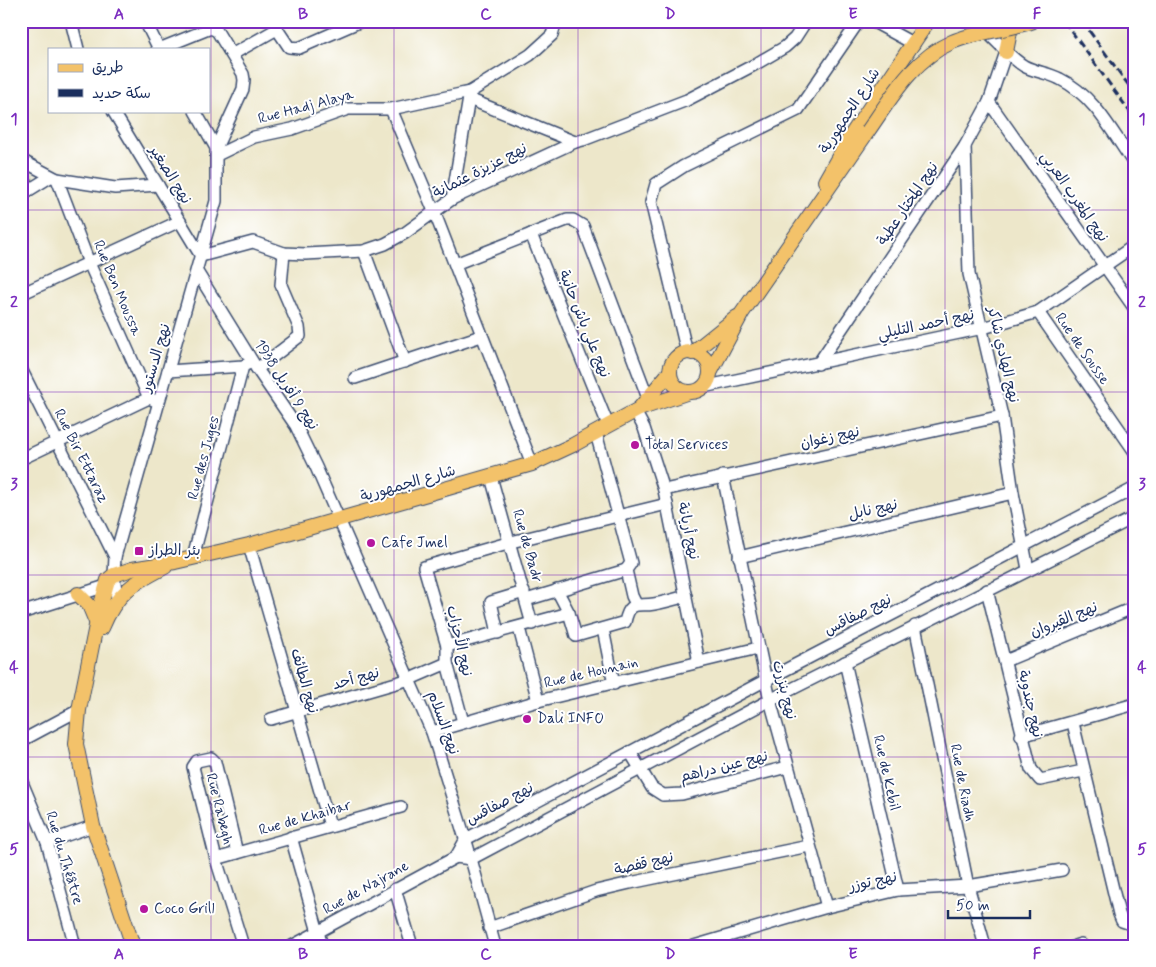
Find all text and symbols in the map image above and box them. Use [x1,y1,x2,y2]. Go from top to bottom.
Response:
text: A [114,4,124,25]
text: B [298,4,308,25]
text: C [480,4,492,25]
text: D [664,4,676,25]
text: E [848,4,858,25]
text: F [1033,4,1042,25]
legend [48,48,210,112]
text: طريق [92,58,124,78]
street label: شارع الجمهورية [815,64,885,158]
text: سكة حديد [92,84,151,104]
street label: Rue Hadj Alaya [256,84,357,129]
text: 1 [10,109,18,130]
text: 1 [1138,109,1146,130]
street label: نهج عزيزة عثمانة [429,139,531,203]
street label: نهج الصغير [143,140,196,208]
street label: نهج المغرب العربي [1034,148,1113,247]
street label: نهج المختار عطية [873,158,943,250]
street label: Rue Ben Moussa [88,237,146,340]
street label: نهج علي باش حانبة [551,267,615,381]
text: 2 [10,292,18,313]
text: 2 [1138,292,1146,313]
street label: نهج الهادي شاكر [982,303,1024,405]
street label: نهج أحمد التليلي [876,305,977,347]
street label: Rue de Sousse [1050,309,1114,389]
street label: نهج الدستور [136,321,176,396]
street label: نهج 9 أفريل 1938 [249,336,323,434]
street label: Rue Bir Ettaraz [49,406,113,506]
street label: Rue des Juges [183,414,225,502]
street label: نهج زغوان [798,422,862,454]
place label: Total Services [645,435,728,455]
marker: Total Services [629,439,641,451]
street label: شارع الجمهورية [358,461,458,507]
text: 3 [10,474,18,495]
text: 3 [1138,474,1146,495]
street label: نهج نابل [846,495,900,525]
street label: نهج أريانة [672,500,704,562]
street label: Rue de Badr [507,507,547,585]
place label: Cafe Jmel [381,533,448,553]
marker: Cafe Jmel [365,537,377,549]
place label: بئر الطراز [148,541,201,561]
marker: بئر الطراز [133,545,145,557]
street label: نهج صفاقس [821,589,895,641]
street label: نهج القيروان [1027,597,1101,643]
street label: نهج الأحزاب [441,603,478,678]
street label: نهج الطائف [285,646,323,716]
street label: Rue de Hounain [542,652,640,694]
text: 4 [9,657,19,678]
text: 4 [1137,657,1147,678]
street label: نهج بنزرت [767,658,801,722]
street label: نهج أحد [330,663,382,695]
street label: نهج جندوبة [1013,668,1047,740]
street label: نهج السلام [422,688,464,758]
place label: Dali INFO [537,709,604,729]
marker: Dali INFO [521,713,533,725]
street label: Rue de Kebil [868,733,904,813]
street label: Rue de Riadh [945,742,979,824]
street label: نهج عين دراهم [678,746,770,788]
street label: Rue Rabegh [200,771,238,847]
street label: نهج صفاقس [463,778,537,830]
street label: Rue de Khaibar [257,795,354,841]
street label: Rue du Théâtre [40,809,88,907]
text: 5 [9,839,19,860]
text: 5 [1137,839,1147,860]
street label: نهج قفصة [612,847,676,881]
street label: Rue de Najrane [320,856,412,920]
street label: نهج توزر [846,867,899,897]
scale bar [948,887,1031,919]
text: 50 m [956,896,990,916]
place label: Coco Grill [154,899,214,919]
marker: Coco Grill [138,903,150,915]
text: A [114,944,124,965]
text: B [298,944,308,965]
text: C [480,944,492,965]
text: D [664,944,676,965]
text: E [848,944,858,965]
text: F [1033,944,1042,965]

